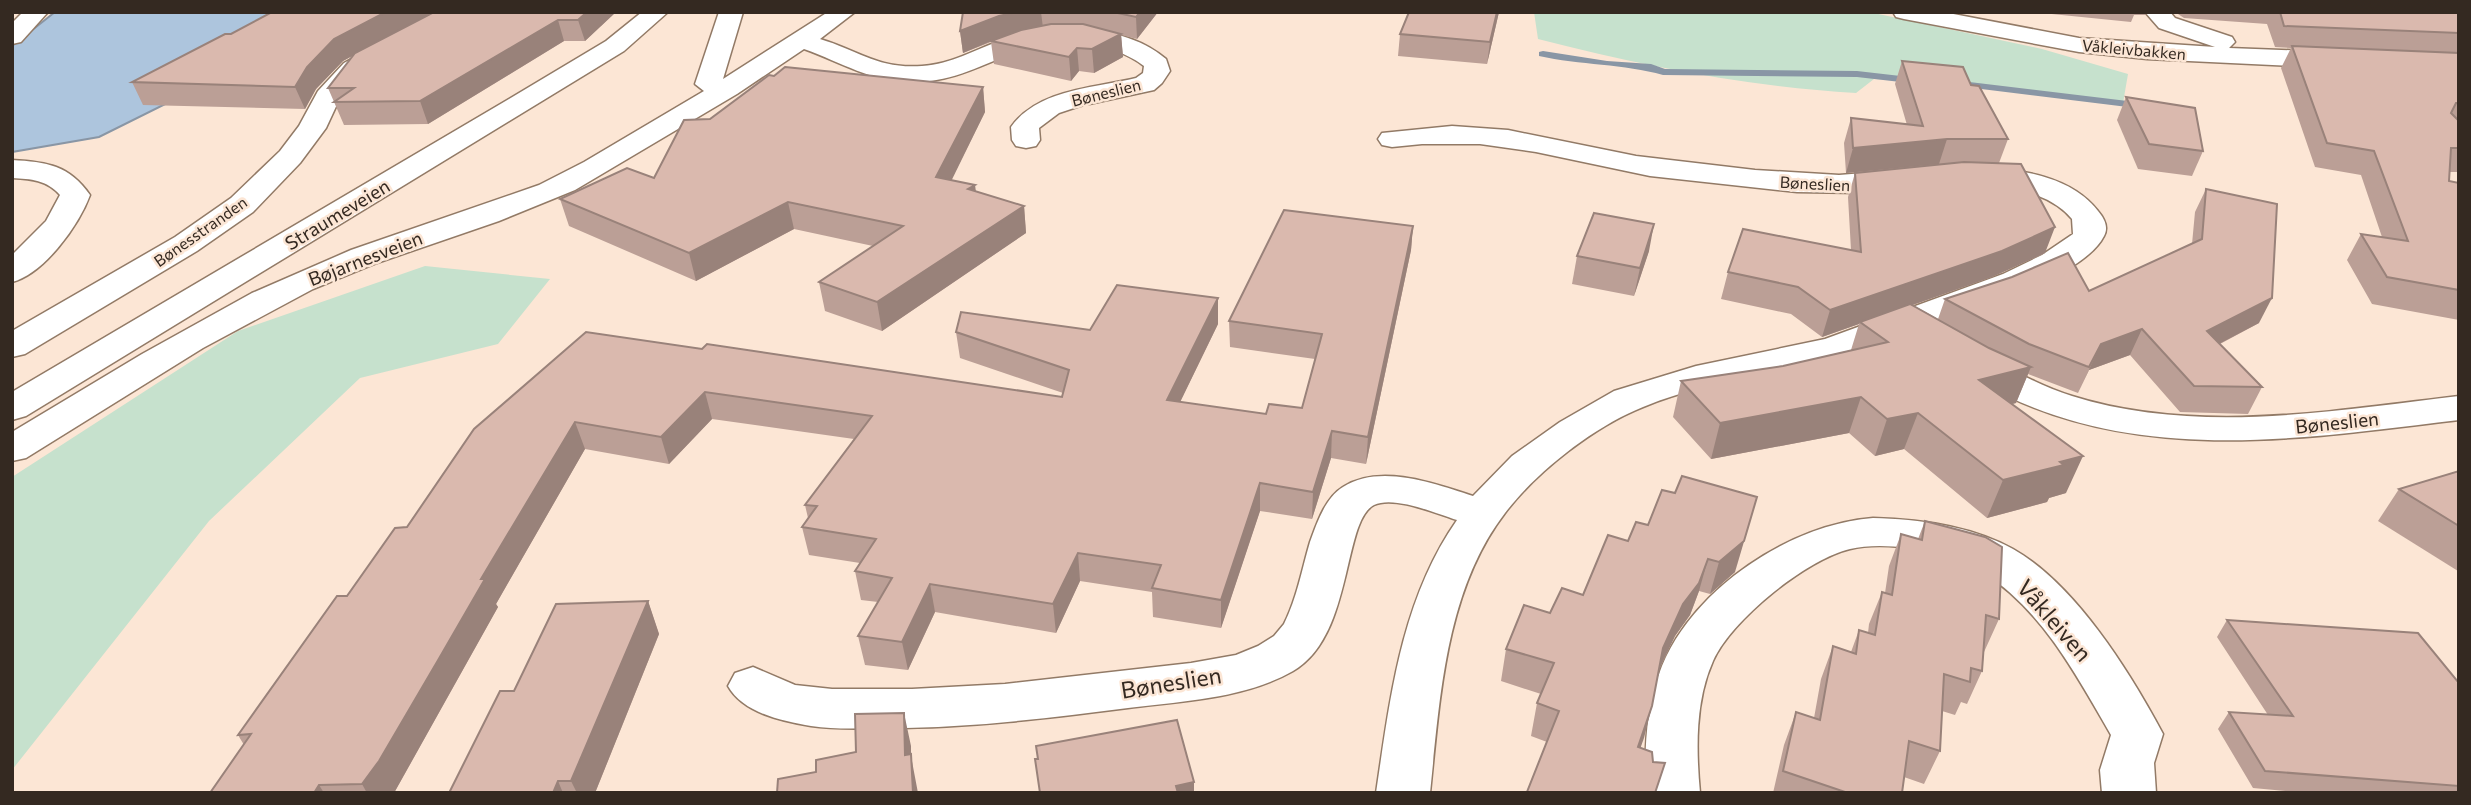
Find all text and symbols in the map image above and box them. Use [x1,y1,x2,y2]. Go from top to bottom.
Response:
street label: Våkleivbakken [2081,35,2187,63]
street label: Bøneslien [1069,74,1143,110]
street label: Bøneslien [1779,172,1851,194]
street label: Straumeveien [280,174,394,254]
street label: Bønesstranden [150,192,250,270]
street label: Bøjarnesveien [305,226,425,290]
street label: Bøneslien [2294,406,2380,438]
street label: Våkleiven [2012,573,2098,667]
street label: Bøneslien [1119,660,1223,704]

